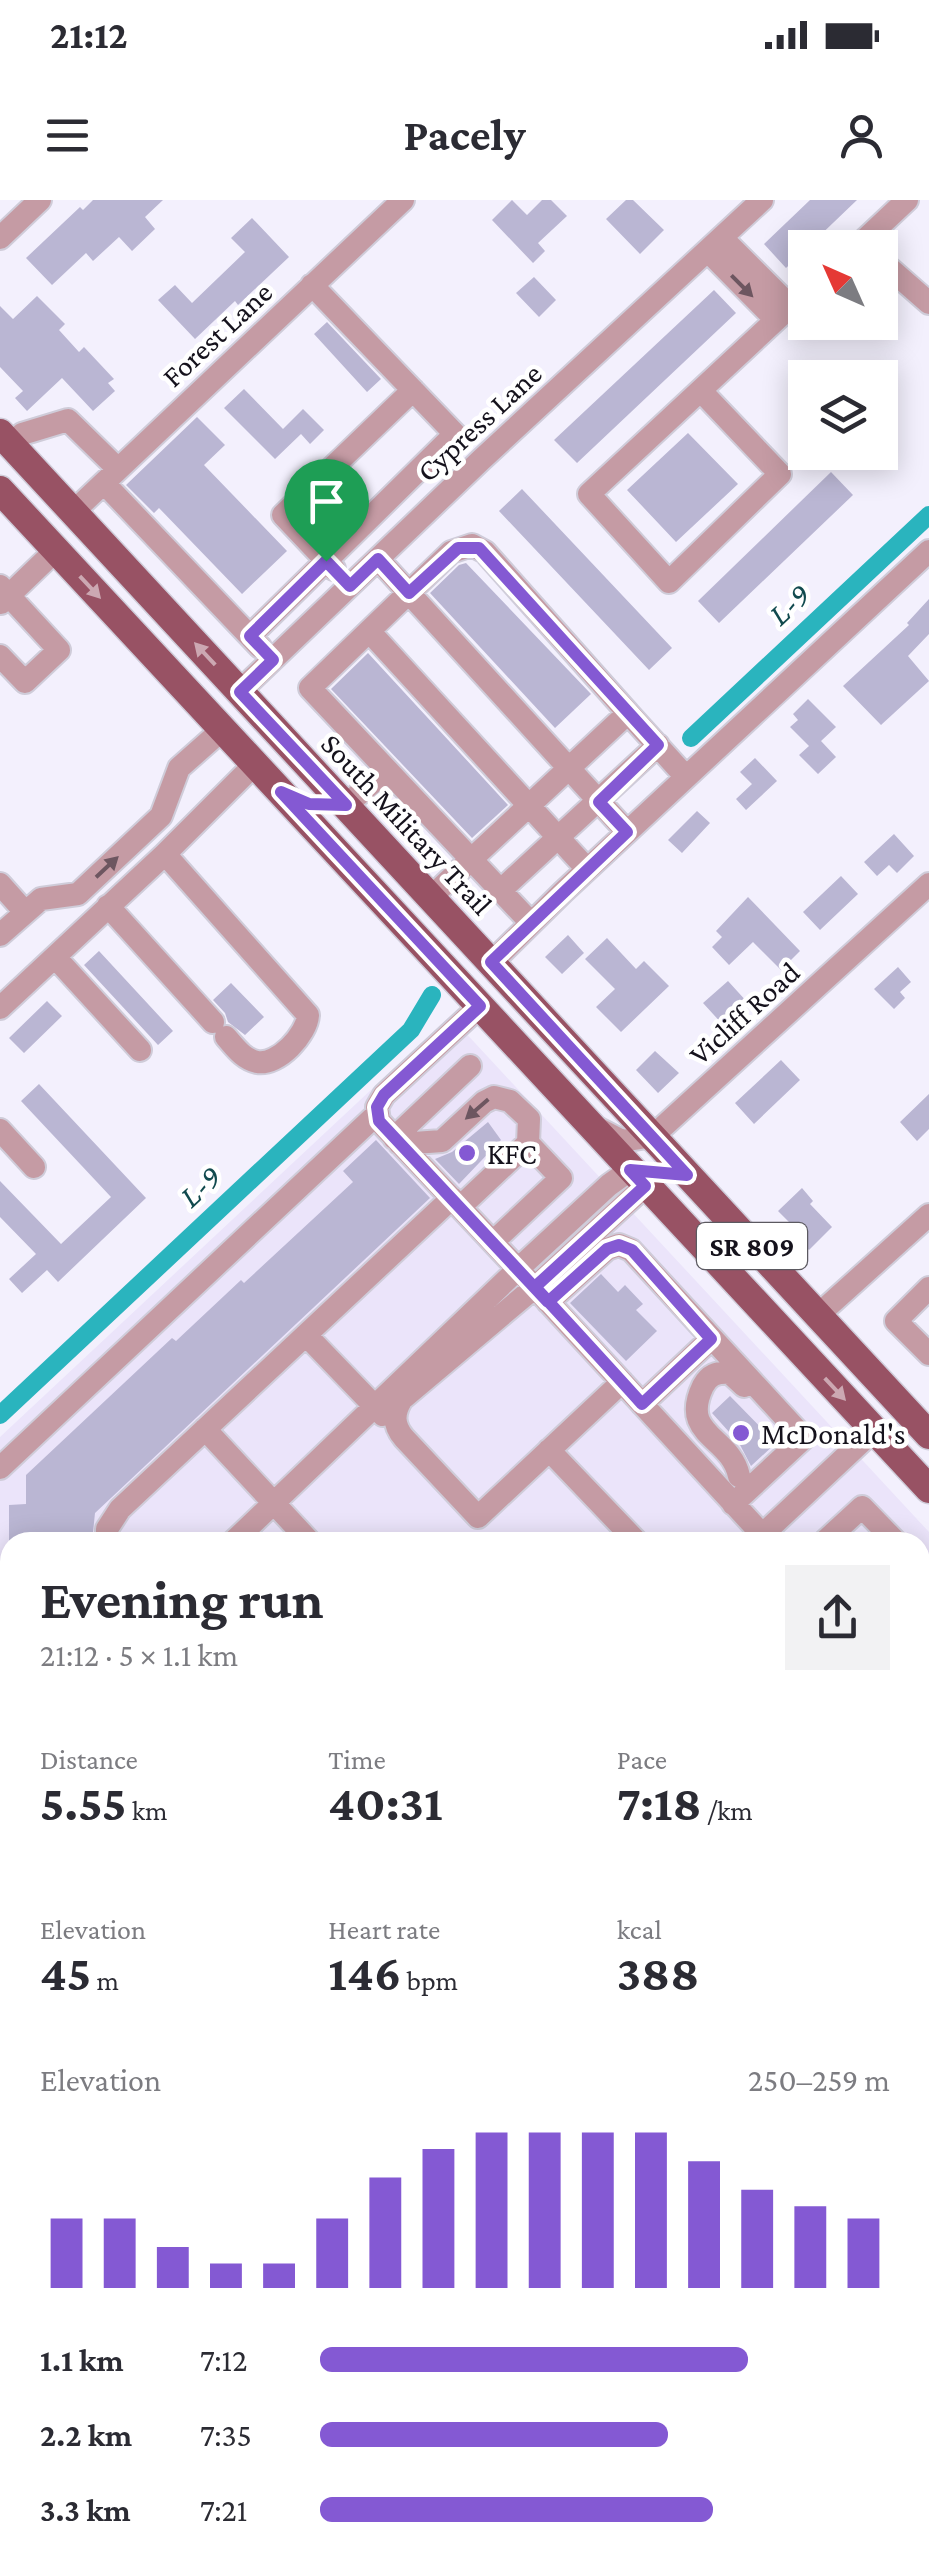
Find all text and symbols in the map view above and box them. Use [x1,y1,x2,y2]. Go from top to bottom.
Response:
text: 21:12 [50,14,128,56]
icon: menu [40,108,95,163]
icon: person [834,108,889,163]
text: Pacely [403,110,526,160]
north arrow [788,230,898,340]
map controls [788,230,898,470]
one-way arrow [729,273,753,297]
street label: Forest Lane [155,275,279,393]
street label: Cypress Lane [410,356,549,489]
button: layers [788,360,898,470]
pin [284,459,369,562]
icon: arrive [299,474,354,529]
one-way arrow [78,574,101,598]
water label: L-9 [761,576,817,632]
one-way arrow [194,642,217,666]
street label: South Military Trail [314,727,499,922]
one-way arrow [95,856,119,879]
street label: Vicliff Road [682,955,806,1071]
one-way arrow [465,1098,490,1120]
place label: KFC [487,1137,537,1170]
marker: KFC [456,1142,478,1164]
water label: L-9 [172,1158,228,1214]
road number: SR 809 [697,1223,807,1269]
one-way arrow [823,1376,846,1400]
place label: McDonald's [761,1417,906,1450]
marker: McDonald's [730,1422,752,1444]
button: share [785,1565,890,1670]
text: Evening run [40,1569,324,1630]
text: 21:12 · 5 × 1.1 km [40,1637,238,1673]
text: Distance [40,1744,138,1775]
text: Time [328,1744,386,1775]
text: Pace [617,1744,667,1775]
text: 5.55 [40,1775,126,1831]
text: 40:31 [328,1775,443,1831]
text: 7:18 [617,1775,702,1831]
text: km [126,1795,168,1826]
text: /km [702,1795,753,1826]
text: Elevation [40,1914,146,1945]
text: Heart rate [328,1914,440,1945]
text: kcal [617,1914,662,1945]
text: 45 [40,1945,91,2001]
text: 146 [328,1945,401,2001]
text: 388 [617,1945,699,2001]
text: m [91,1965,119,1996]
text: bpm [401,1965,458,1996]
text: Elevation [40,2062,161,2098]
text: 250–259 m [748,2062,890,2098]
text: 1.1 km [40,2342,123,2378]
text: 7:12 [200,2342,247,2378]
text: 2.2 km [40,2417,132,2453]
text: 7:35 [200,2417,252,2453]
text: 3.3 km [40,2492,131,2528]
text: 7:21 [200,2492,247,2528]

